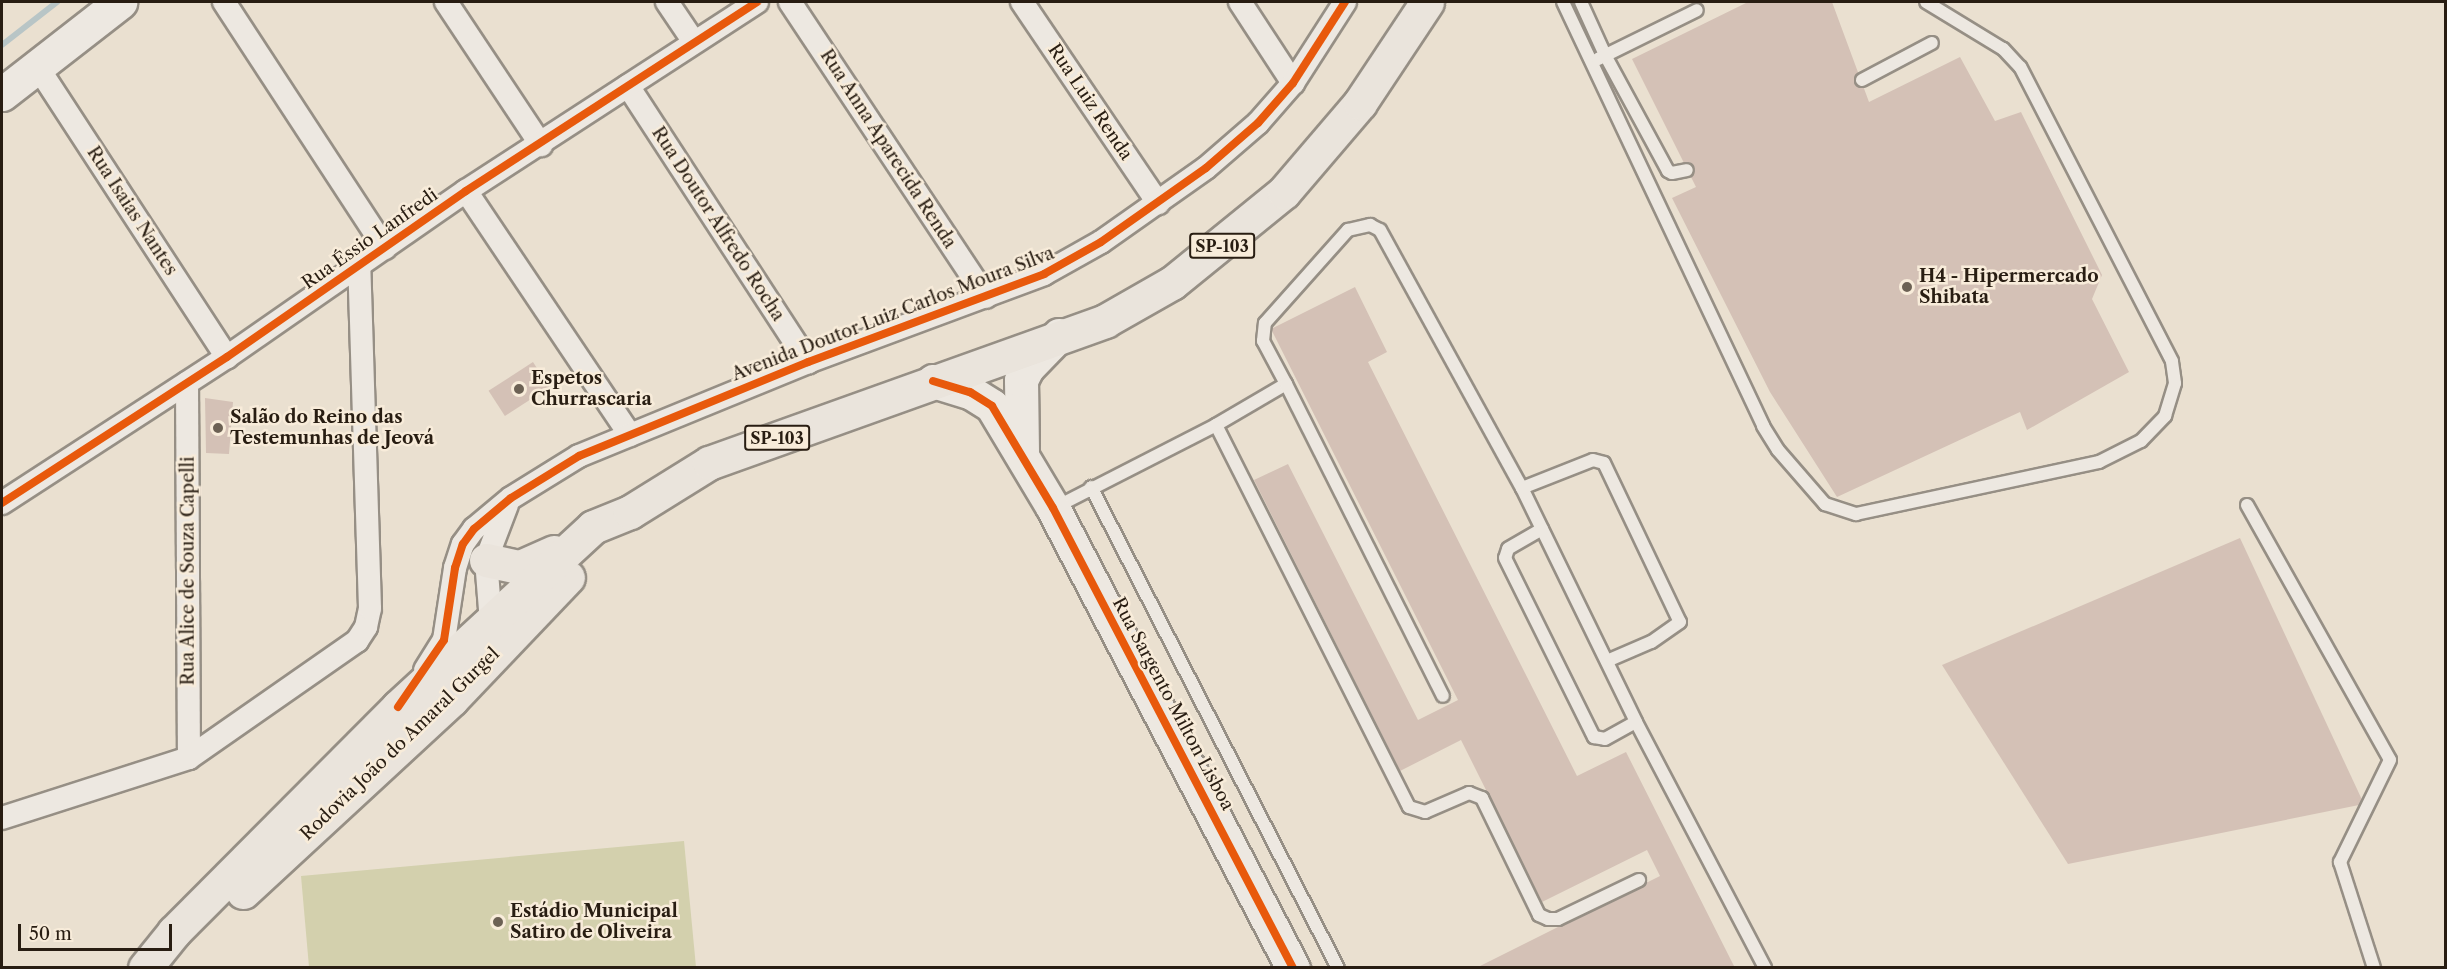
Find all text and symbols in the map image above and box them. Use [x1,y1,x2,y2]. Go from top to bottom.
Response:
street label: Rua Luiz Renda [1043,40,1137,164]
street label: Rua Anna Aparecida Renda [815,45,961,253]
street label: Rua Doutor Alfredo Rocha [647,122,789,326]
street label: Rua Isaias Nantes [82,142,182,280]
street label: Rua Éssio Lanfredi [298,184,442,294]
road number: SP-103 [1189,233,1255,259]
street label: Avenida Doutor Luiz Carlos Moura Silva [728,242,1058,386]
place label: H4 - Hipermercado Shibata [1919,266,2099,308]
marker: H4 - Hipermercado Shibata [1900,280,1914,294]
place label: Espetos Churrascaria [531,368,652,410]
marker: Espetos Churrascaria [512,382,526,396]
place label: Salão do Reino das Testemunhas de Jeová [230,407,434,450]
marker: Salão do Reino das Testemunhas de Jeová [211,421,225,435]
road number: SP-103 [744,425,810,451]
street label: Rua Alice de Souza Capelli [177,456,199,686]
street label: Rua Sargento Milton Lisboa [1108,594,1238,814]
street label: Rodovia João do Amaral Gurgel [296,643,504,845]
place label: Estádio Municipal Satiro de Oliveira [510,901,678,944]
scale bar [21,912,176,950]
marker: Estádio Municipal Satiro de Oliveira [491,915,505,929]
text: 50 m [29,923,72,945]

